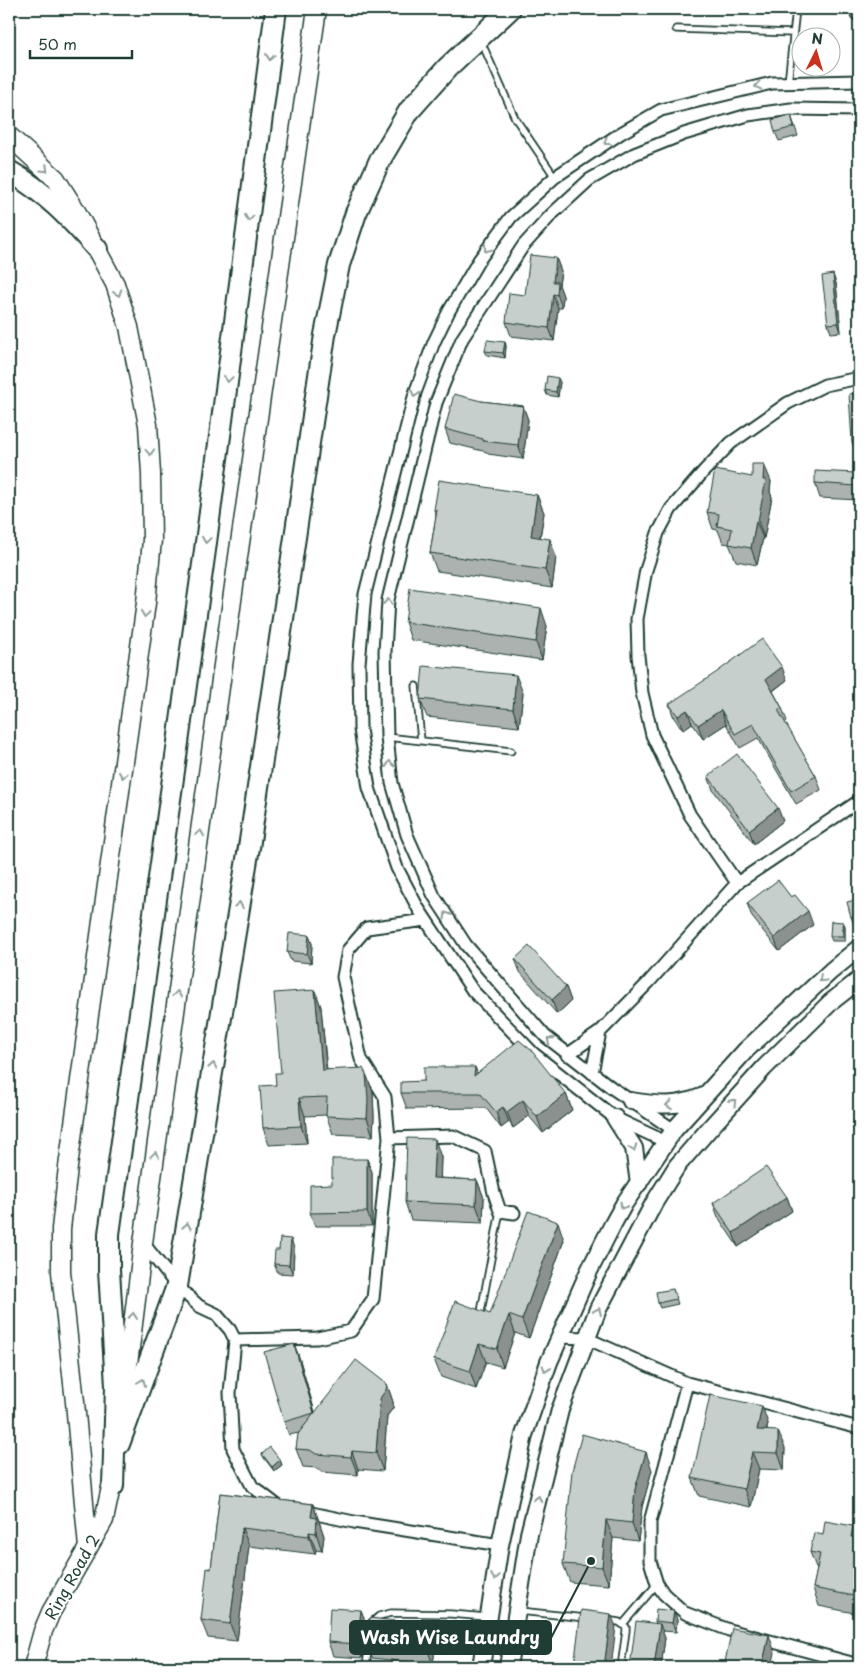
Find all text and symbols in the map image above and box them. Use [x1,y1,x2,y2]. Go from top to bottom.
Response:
scale bar [30,28,132,60]
north arrow [790,28,840,78]
text: N [811,28,824,49]
text: 50 m [38,32,77,55]
one-way arrow [265,53,276,61]
one-way arrow [754,80,763,91]
one-way arrow [604,136,613,145]
one-way arrow [39,163,48,172]
one-way arrow [244,215,255,223]
one-way arrow [484,243,493,253]
one-way arrow [112,288,122,297]
one-way arrow [223,375,233,384]
one-way arrow [411,389,421,398]
one-way arrow [144,448,155,456]
one-way arrow [201,537,212,545]
one-way arrow [382,598,393,606]
one-way arrow [140,610,151,618]
one-way arrow [385,760,396,768]
one-way arrow [118,770,128,779]
one-way arrow [194,829,205,837]
one-way arrow [234,901,244,910]
one-way arrow [443,911,453,920]
one-way arrow [818,974,827,983]
one-way arrow [172,990,182,999]
one-way arrow [546,1037,555,1046]
one-way arrow [207,1061,218,1069]
one-way arrow [665,1099,673,1110]
one-way arrow [727,1099,736,1108]
one-way arrow [627,1143,637,1152]
one-way arrow [149,1151,160,1159]
one-way arrow [620,1201,630,1210]
one-way arrow [182,1222,192,1231]
one-way arrow [591,1307,602,1316]
one-way arrow [127,1312,138,1320]
one-way arrow [542,1364,552,1372]
one-way arrow [136,1378,146,1386]
one-way arrow [532,1494,543,1503]
street label: Ring Road 2 [38,1529,105,1624]
one-way arrow [490,1573,501,1581]
callout: Wash Wise Laundry [350,1621,551,1654]
text: Wash Wise Laundry [360,1623,540,1650]

